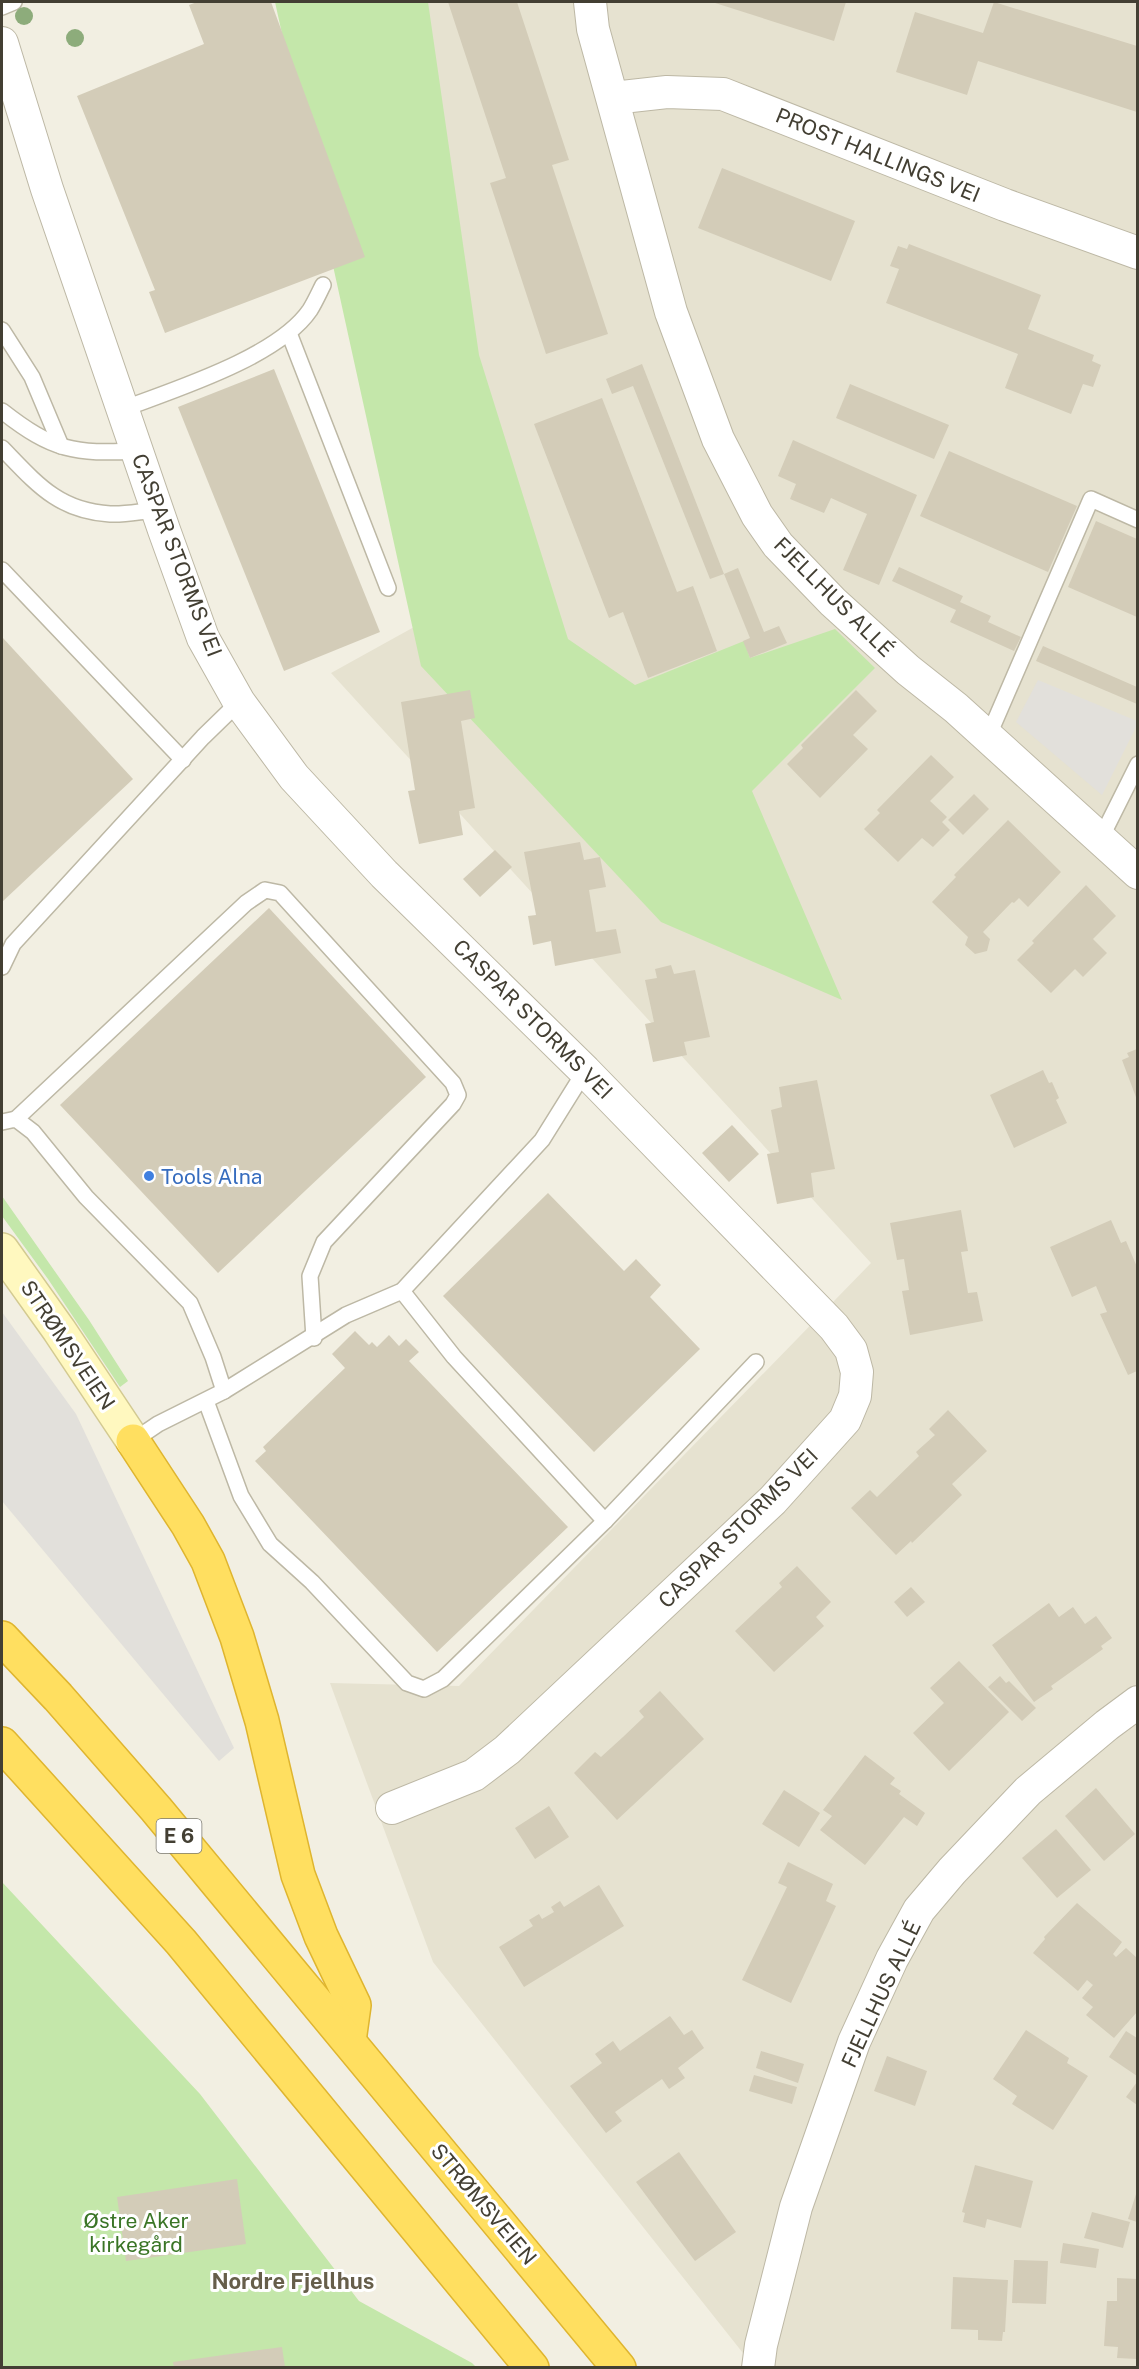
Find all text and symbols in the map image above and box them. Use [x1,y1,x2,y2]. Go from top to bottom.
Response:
street label: PROST HALLINGS VEI [772,103,984,207]
street label: CASPAR STORMS VEI [127,450,227,660]
street label: FJELLHUS ALLÉ [769,532,899,662]
street label: CASPAR STORMS VEI [448,934,618,1104]
place label: Tools Alna [161,1164,262,1189]
marker: Tools Alna [142,1169,156,1183]
street label: STRØMSVEIEN [16,1276,120,1414]
street label: CASPAR STORMS VEI [653,1443,823,1613]
road number: E 6 [156,1819,201,1853]
street label: FJELLHUS ALLÉ [836,1917,926,2071]
street label: STRØMSVEIEN [426,2138,542,2270]
park label: Østre Aker kirkegård [83,2208,189,2257]
district label: Nordre Fjellhus [212,2268,374,2294]

